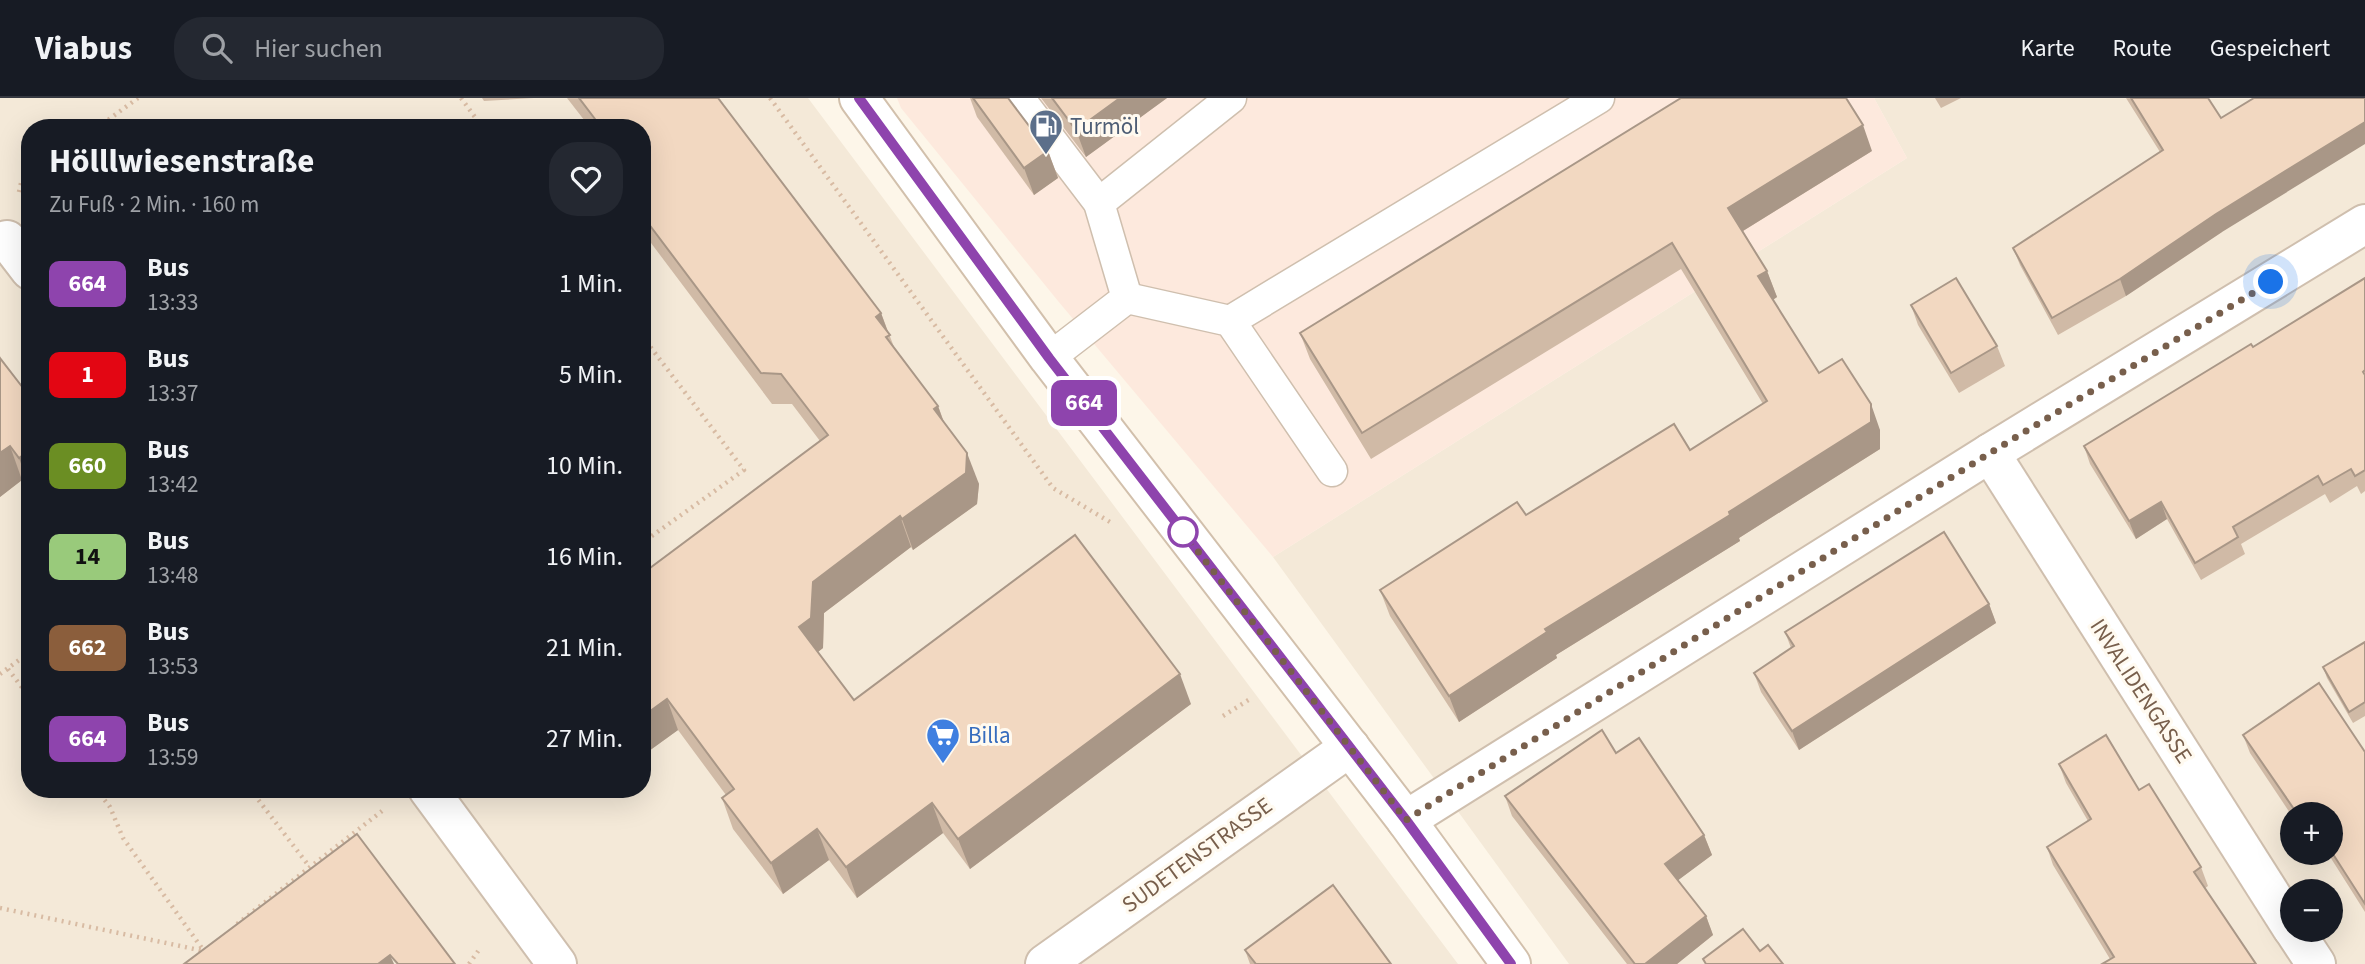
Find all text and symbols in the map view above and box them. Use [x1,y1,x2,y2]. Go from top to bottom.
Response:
search box [174,17,664,80]
text: Viabus [35,25,132,72]
icon: search [198,29,236,67]
text: Hier suchen [254,30,383,67]
text: Karte [2021,31,2075,66]
text: Route [2113,31,2172,66]
text: Gespeichert [2210,31,2330,66]
fuel station icon: Turmöl [1027,107,1065,156]
place label: Turmöl [1070,110,1139,143]
text: Hölllwiesenstraße [49,138,314,185]
button: heart [549,142,623,216]
text: Zu Fuß · 2 Min. · 160 m [49,188,259,221]
text: Bus [147,249,189,286]
your location [2253,264,2288,299]
text: 1 Min. [559,265,623,302]
text: 664 [68,266,107,301]
text: 13:33 [147,286,198,319]
text: Bus [147,340,189,377]
text: 5 Min. [559,356,623,393]
text: 1 [81,357,94,392]
text: 13:37 [147,377,198,410]
line badge: 664 [1044,380,1124,426]
text: 664 [1065,385,1103,420]
text: Bus [147,431,189,468]
text: 10 Min. [546,447,623,484]
text: 660 [68,448,107,483]
text: 13:42 [147,468,198,501]
unlabelled marker [1168,517,1198,547]
text: Bus [147,522,189,559]
text: 16 Min. [546,538,623,575]
text: 14 [75,539,100,574]
text: 13:48 [147,559,198,592]
street label: INVALIDENGASSE [2082,612,2200,770]
text: Bus [147,613,189,650]
text: 21 Min. [546,629,623,666]
text: 662 [68,630,107,665]
text: 13:53 [147,650,198,683]
text: Bus [147,704,189,741]
supermarket icon: Billa [924,716,962,765]
place label: Billa [968,719,1011,752]
text: 27 Min. [546,720,623,757]
text: 664 [68,721,107,756]
text: 13:59 [147,741,198,774]
street label: SUDETENSTRASSE [1115,789,1279,921]
map controls [2280,802,2343,942]
button: + [2280,802,2343,865]
button: − [2280,879,2343,942]

